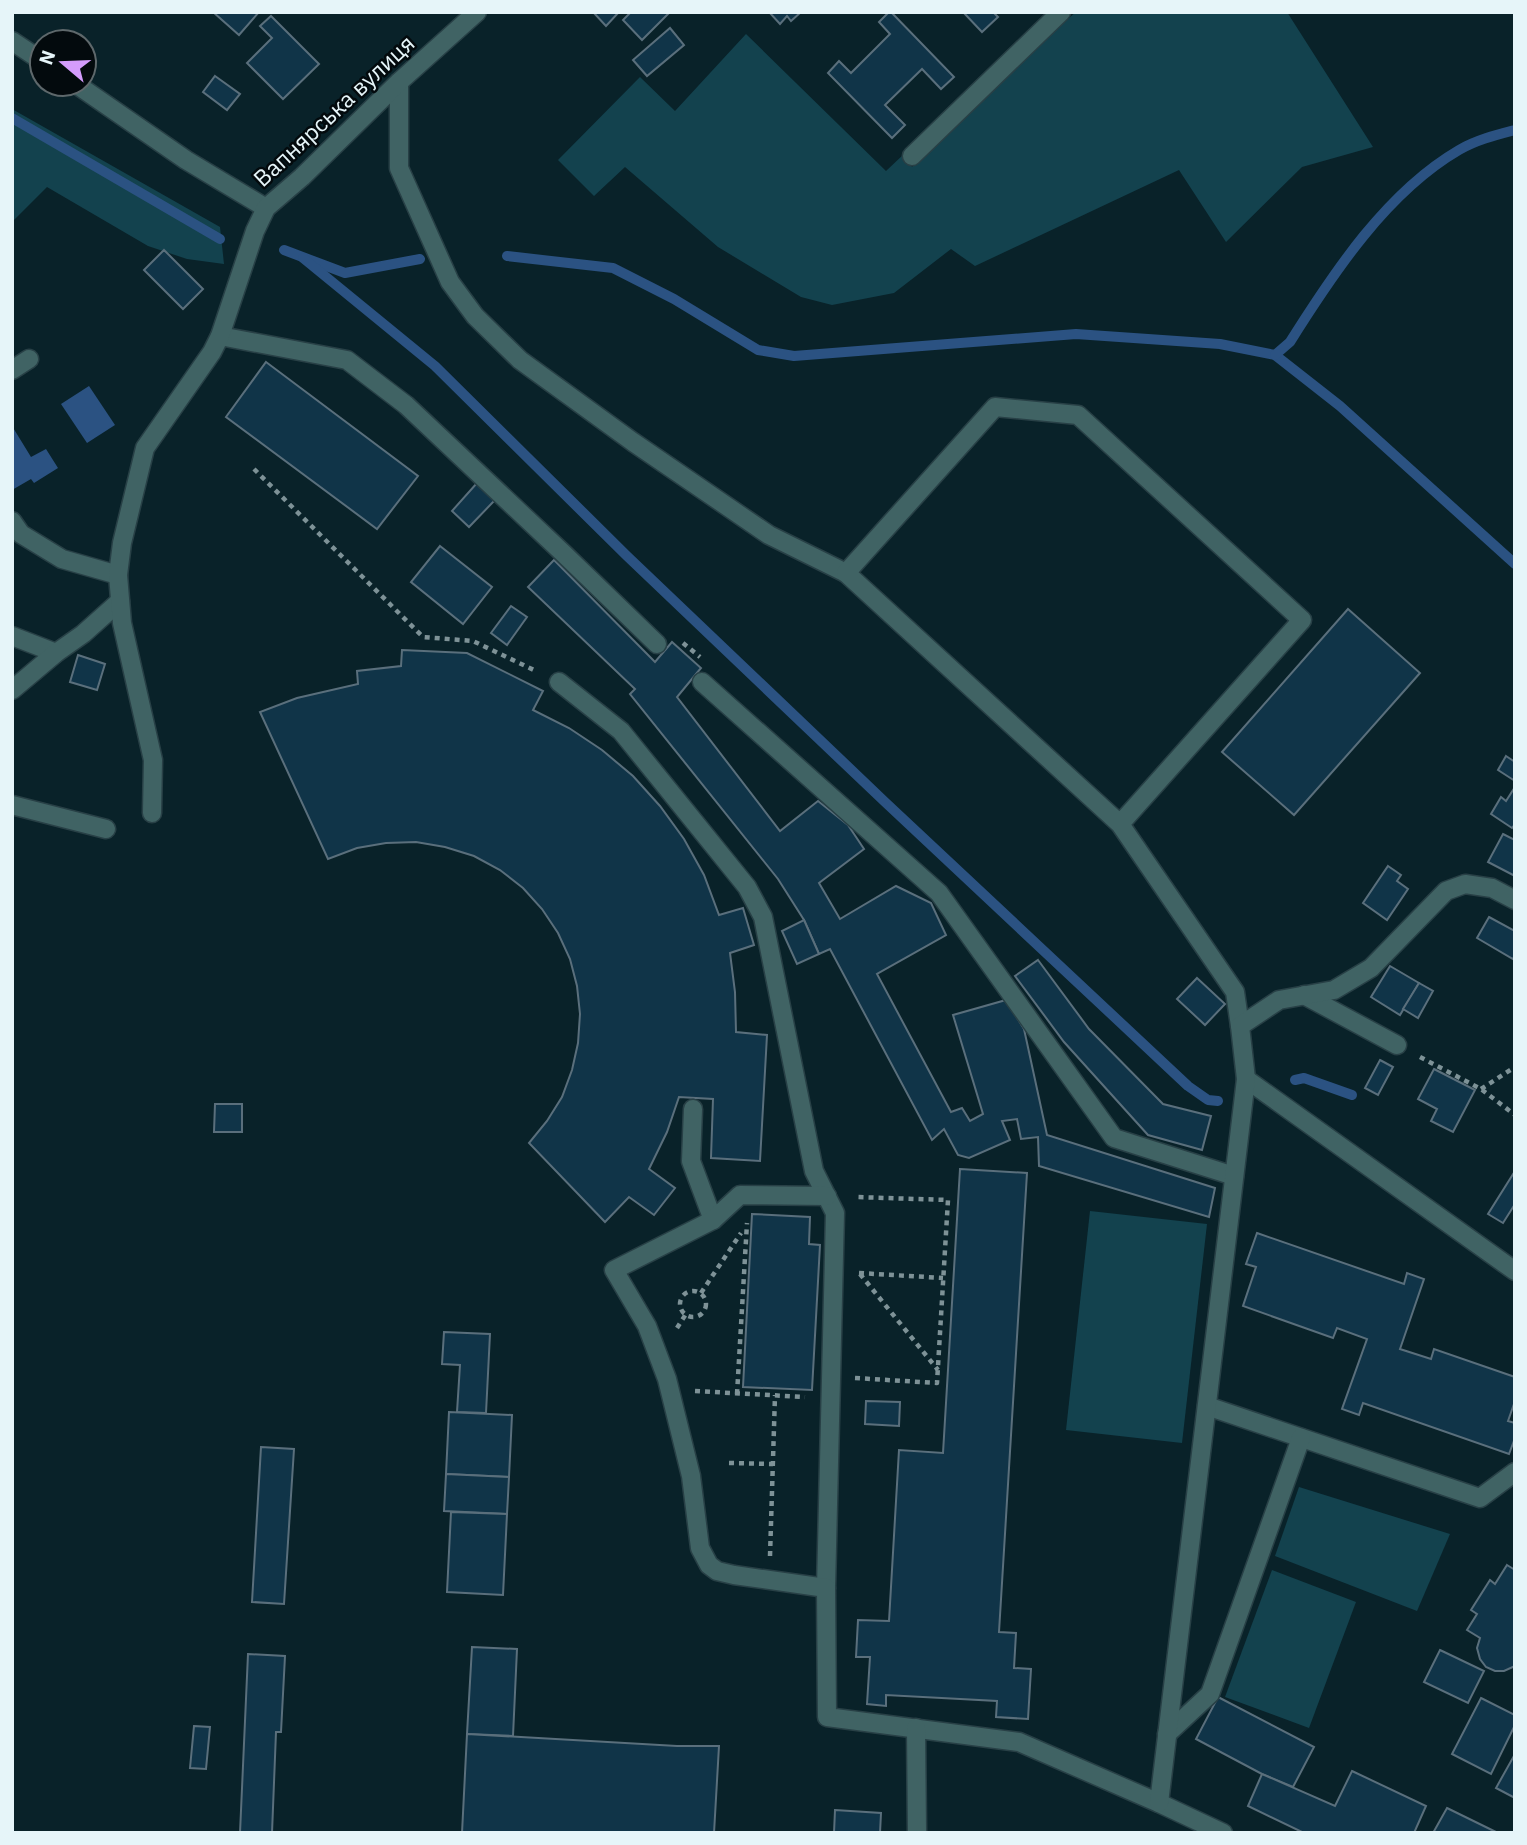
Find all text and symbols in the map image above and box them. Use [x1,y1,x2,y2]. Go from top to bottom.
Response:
north arrow [28,28,98,98]
street label: Вапнярська вулиця [246,28,420,193]
text: N [33,47,61,68]

